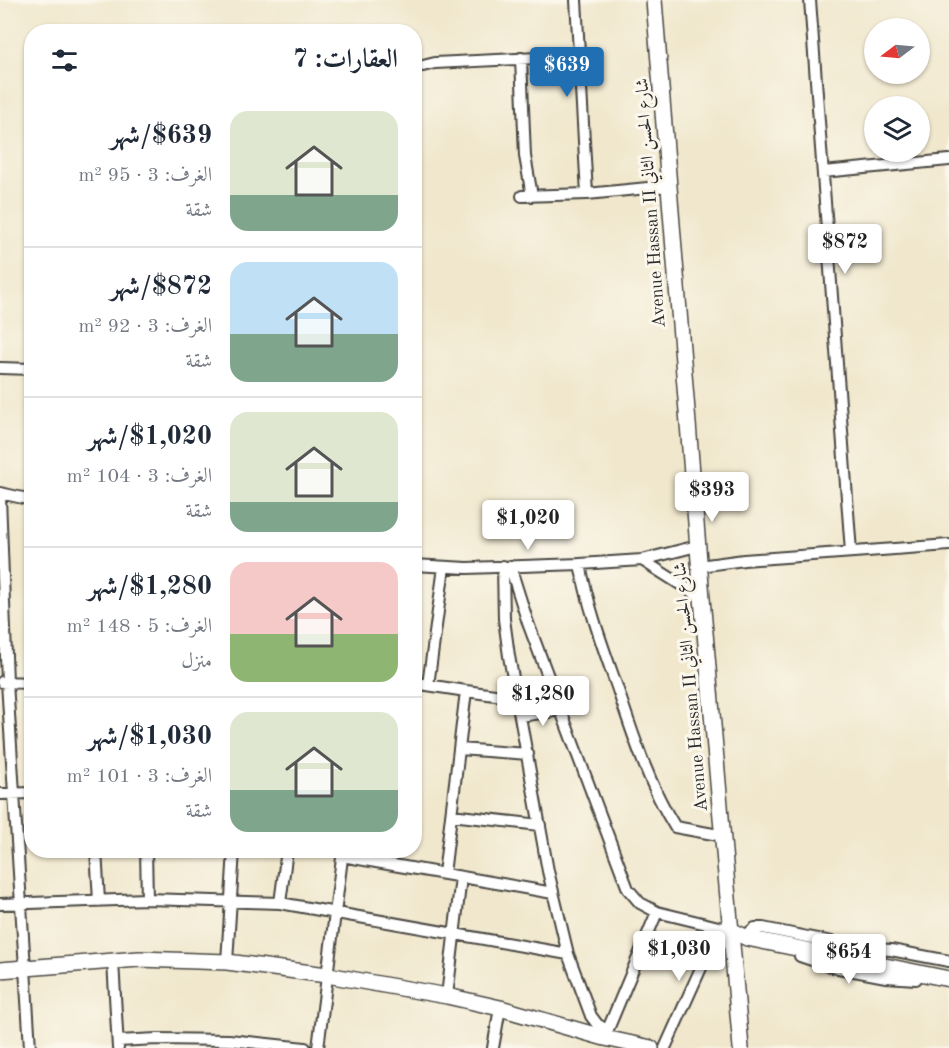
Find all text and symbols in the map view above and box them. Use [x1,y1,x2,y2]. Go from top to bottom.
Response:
north arrow [864,18,930,84]
map controls [864,18,930,162]
icon: filters [48,44,81,77]
text: العقارات: 7 [293,47,398,73]
pin: $639 [531,47,603,98]
text: $639 [544,56,590,76]
street label: Avenue Hassan II شارع الحسن الثاني [633,77,674,329]
button: layers [864,96,930,162]
text: $639/شهر [110,123,212,149]
icon: home [278,135,350,207]
text: الغرف: 3 · 95 m² [78,166,212,186]
text: شقة [186,201,212,221]
pin: $872 [809,224,881,275]
text: $872 [822,233,868,253]
text: $872/شهر [110,274,212,300]
icon: home [278,286,350,358]
text: الغرف: 3 · 92 m² [78,317,212,337]
text: شقة [186,352,212,372]
text: $1,020/شهر [88,424,212,450]
icon: home [278,436,350,508]
text: الغرف: 3 · 104 m² [67,467,212,487]
pin: $393 [676,472,748,523]
text: $393 [689,481,735,501]
pin: $1,020 [479,500,577,551]
text: شقة [186,502,212,522]
text: $1,020 [496,509,560,529]
street label: Avenue Hassan II شارع الحسن الثاني [671,561,716,813]
text: $1,280/شهر [88,574,212,600]
icon: home [278,586,350,658]
text: الغرف: 5 · 148 m² [67,617,212,637]
text: منزل [181,652,212,672]
pin: $1,280 [494,676,592,727]
text: $1,280 [511,685,575,705]
text: $1,030/شهر [88,724,212,750]
icon: home [278,736,350,808]
text: الغرف: 3 · 101 m² [67,767,212,787]
text: شقة [186,802,212,822]
pin: $1,030 [630,931,728,982]
pin: $654 [813,934,885,985]
text: $1,030 [647,940,711,960]
text: $654 [826,943,872,963]

